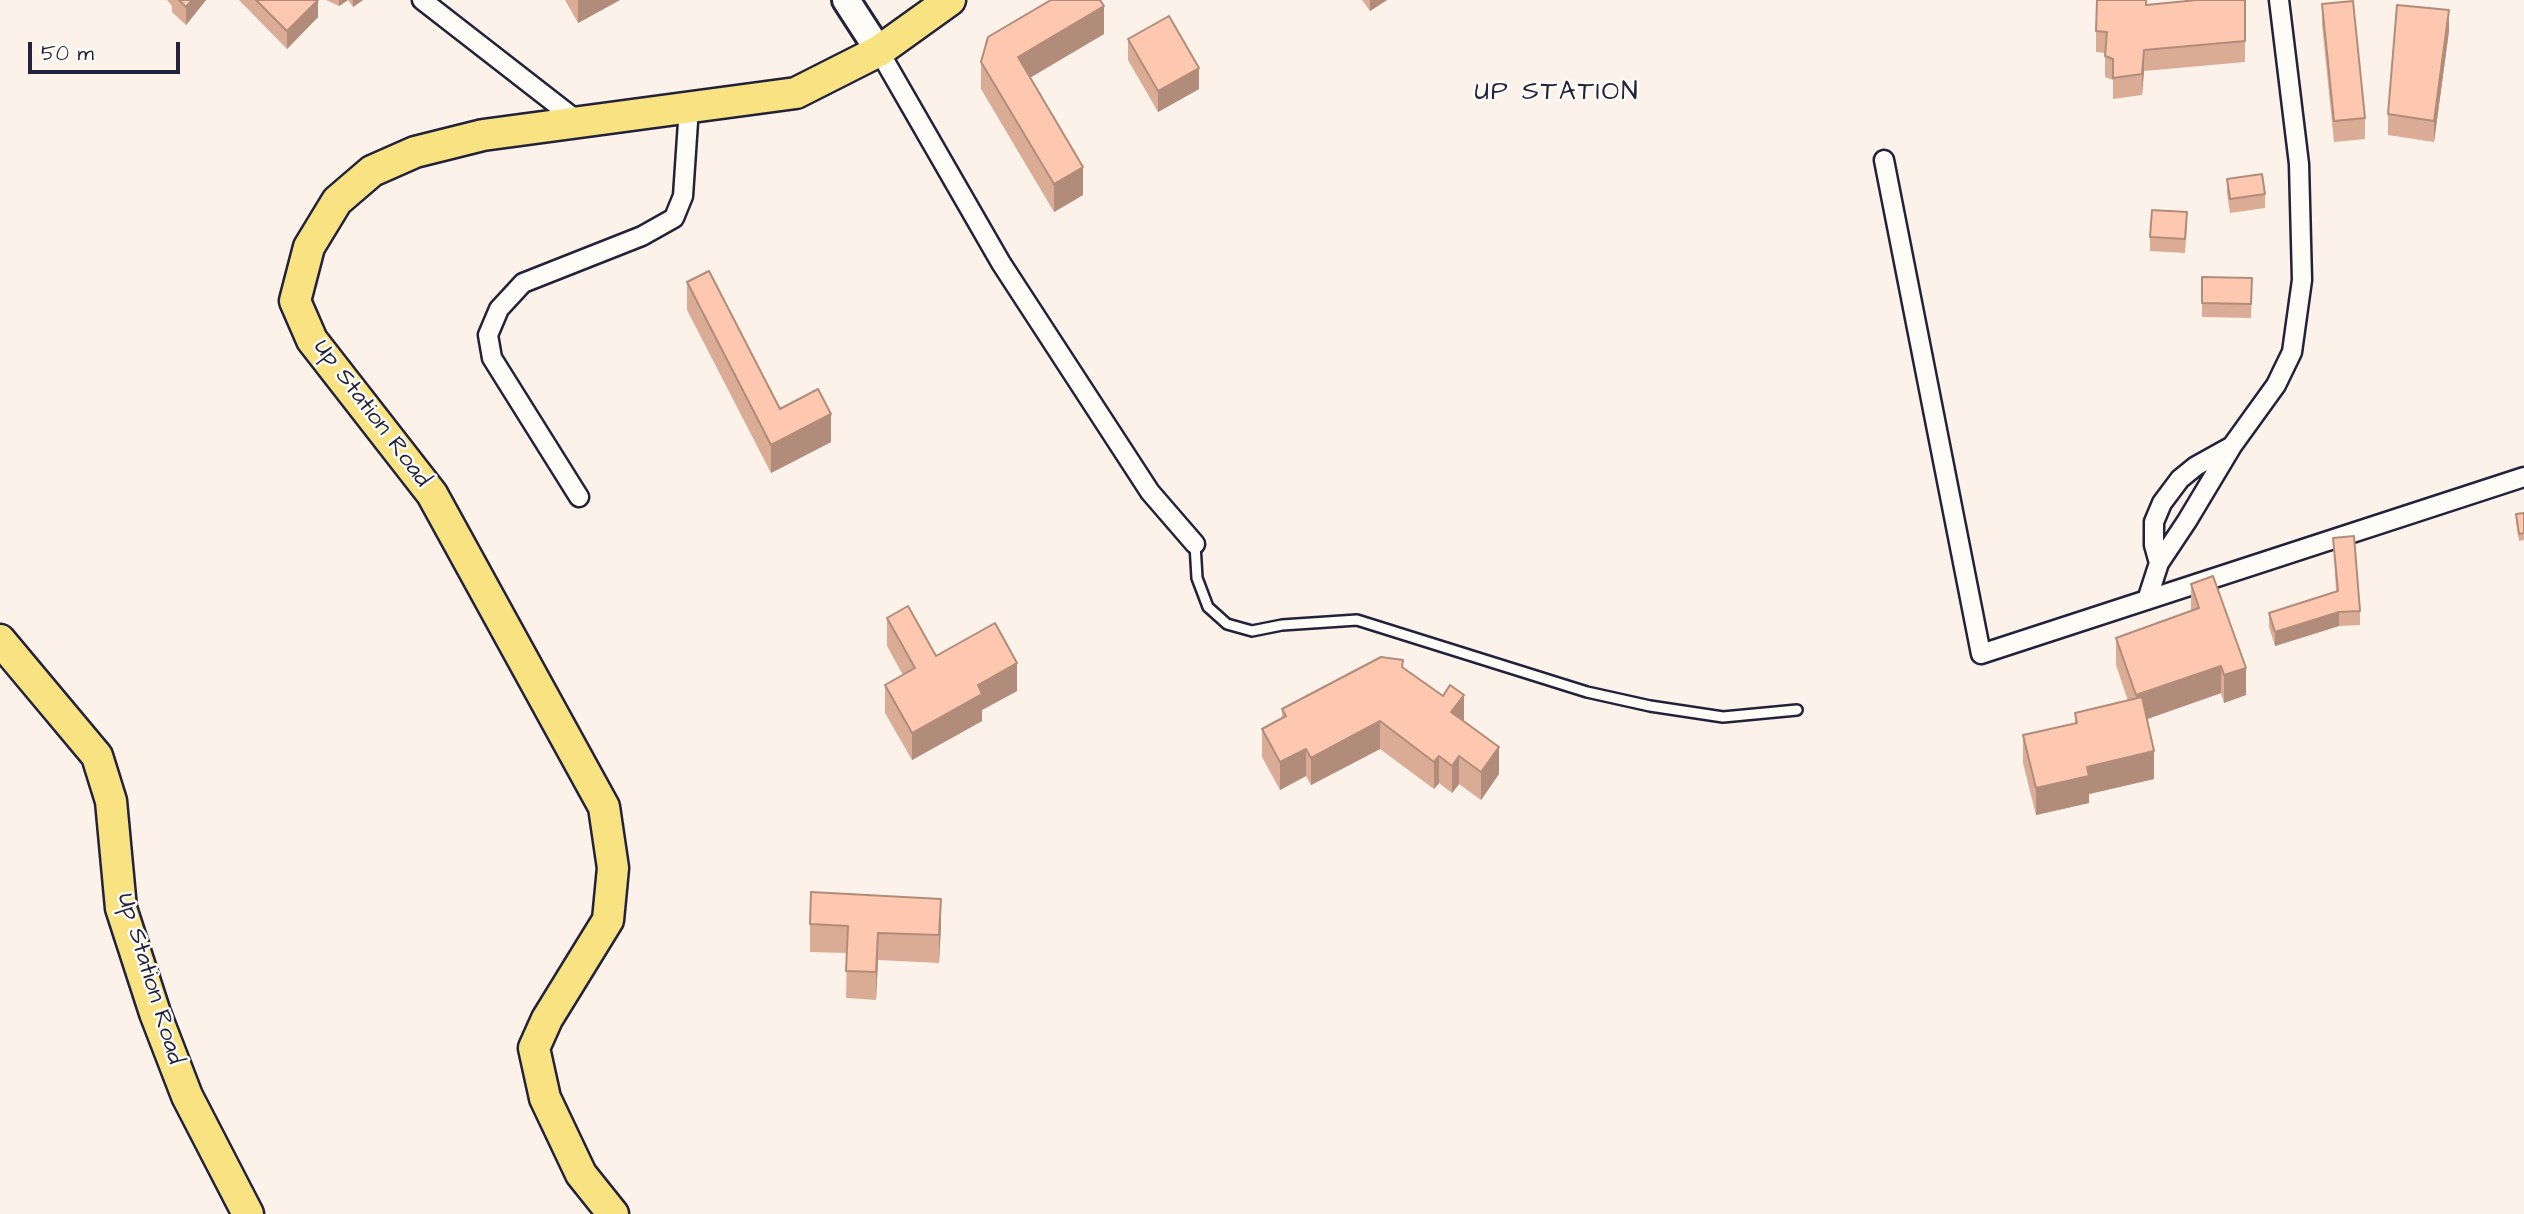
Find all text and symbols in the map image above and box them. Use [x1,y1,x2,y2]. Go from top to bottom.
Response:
scale bar [32,28,184,72]
text: 50 m [41,39,94,68]
district label: UP STATION [1476,78,1638,110]
street label: Up Station Road [306,335,436,493]
street label: Up Station Road [109,890,189,1068]

